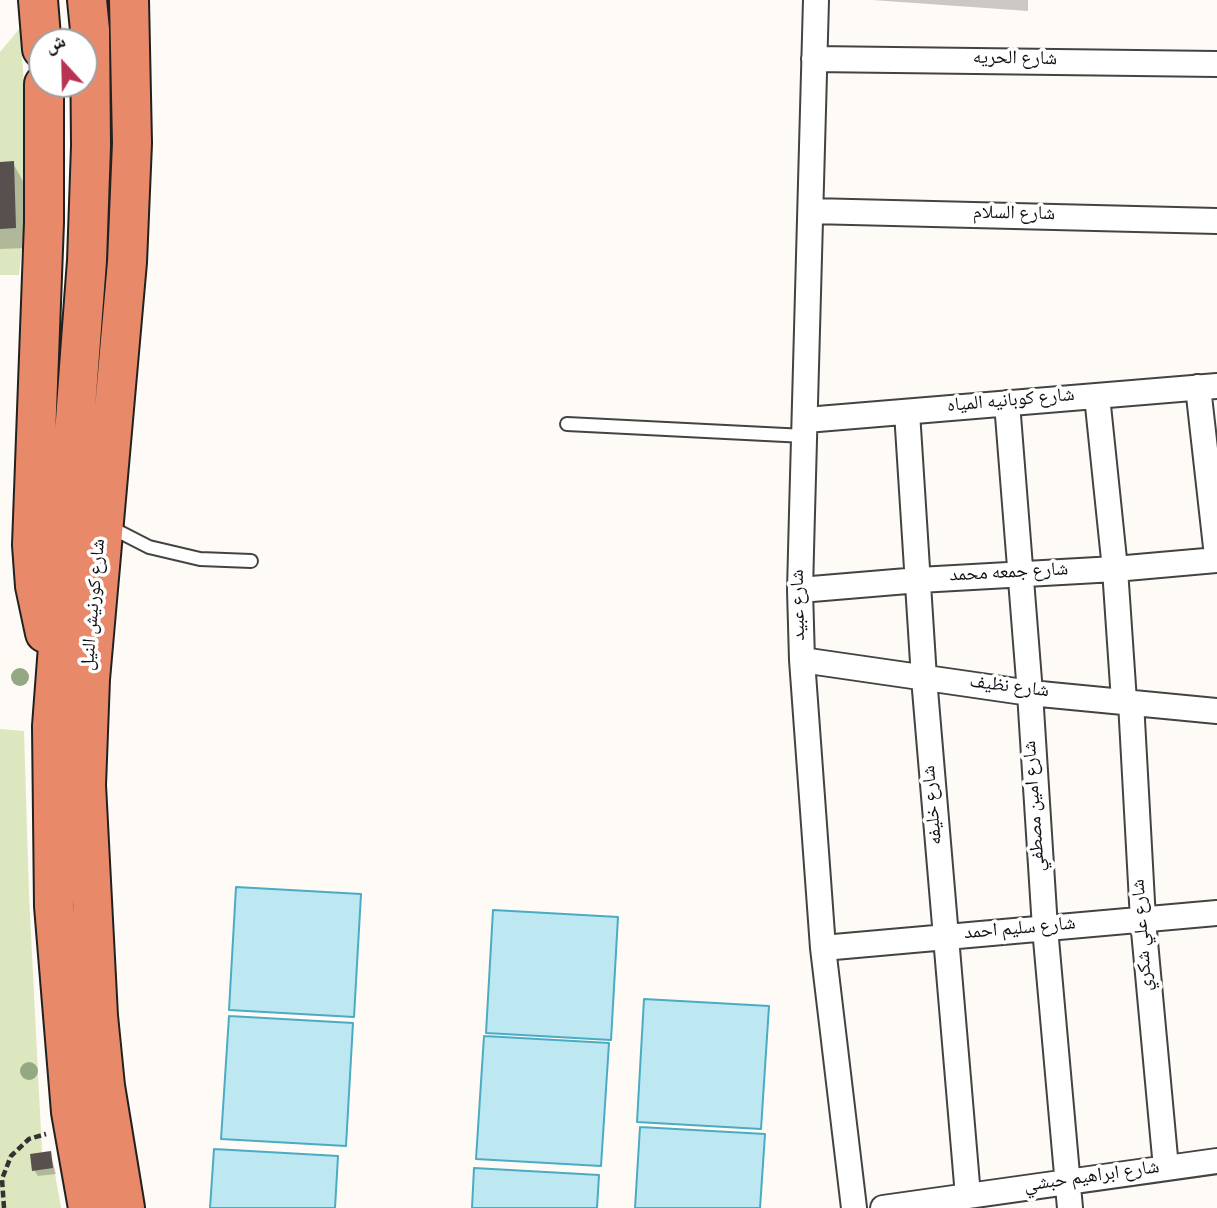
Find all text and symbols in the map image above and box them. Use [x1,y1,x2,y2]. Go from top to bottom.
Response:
text: ش [41,27,71,64]
north arrow [28,28,98,98]
street label: شارع الحريه [973,49,1057,73]
street label: شارع السلام [973,204,1055,228]
street label: شارع كوبانيه المياه [946,386,1076,420]
street label: شارع كورنيش النيل [79,538,113,672]
street label: شارع جمعه محمد [949,560,1069,590]
street label: شارع عبيد [789,569,813,641]
street label: شارع نظيف [968,673,1050,705]
street label: شارع امين مصطفي [1021,740,1053,872]
street label: شارع خليفه [920,764,950,846]
street label: شارع علي شكري [1130,878,1160,992]
street label: شارع سليم احمد [963,915,1077,947]
street label: شارع ابراهيم حبشي [1023,1158,1161,1200]

